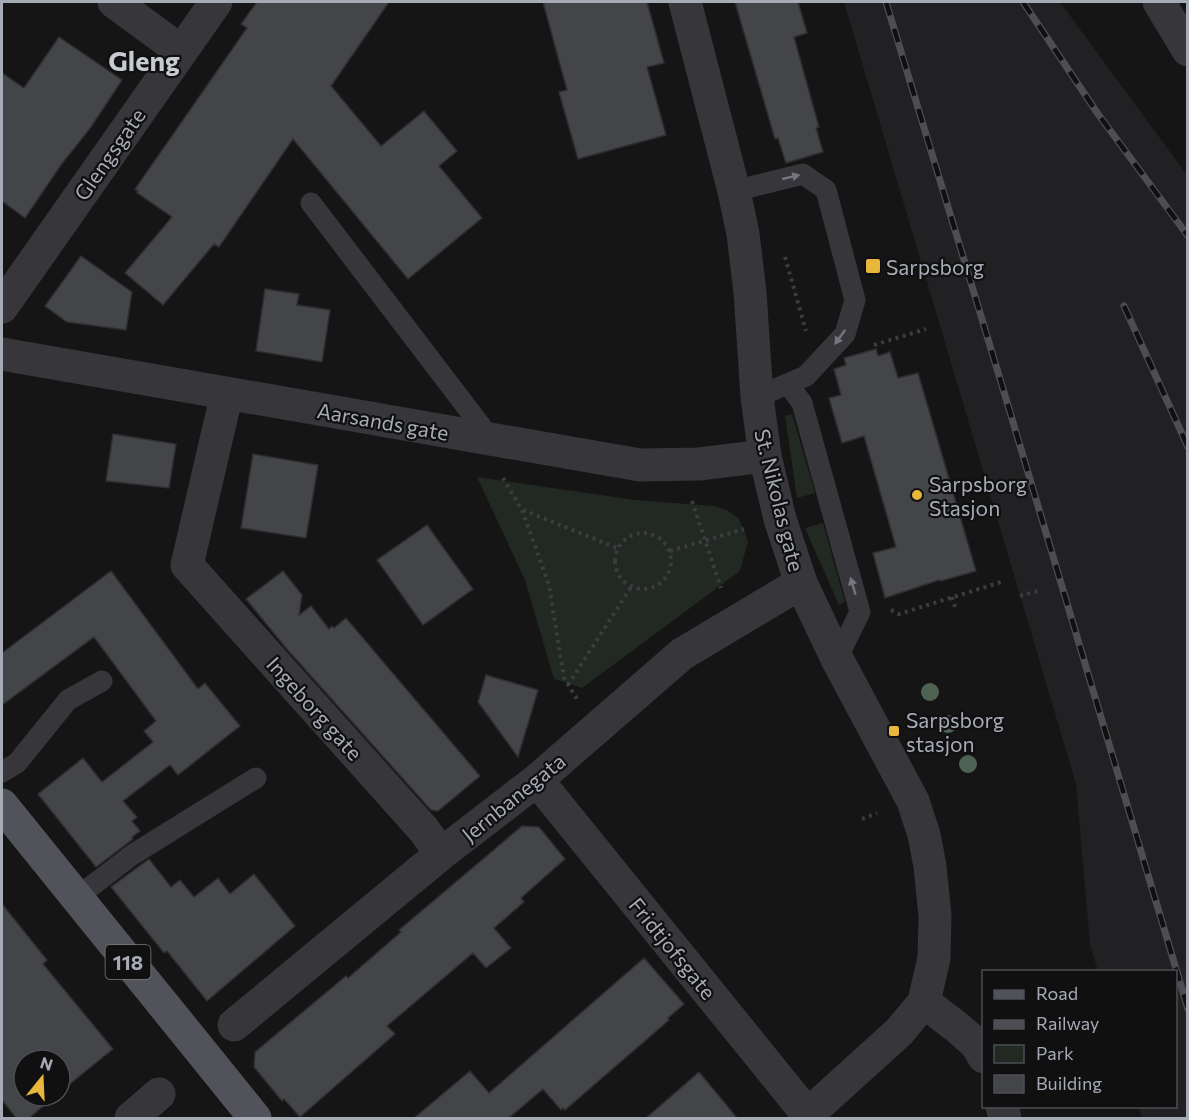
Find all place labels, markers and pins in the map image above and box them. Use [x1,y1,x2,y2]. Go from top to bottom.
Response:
place label: Sarpsborg [886,254,984,279]
marker: Sarpsborg [864,257,882,275]
place label: Sarpsborg Stasjon [929,471,1027,520]
marker: Sarpsborg Stasjon [910,488,924,502]
place label: Sarpsborg stasjon [906,707,1004,756]
marker: Sarpsborg stasjon [887,724,901,738]

